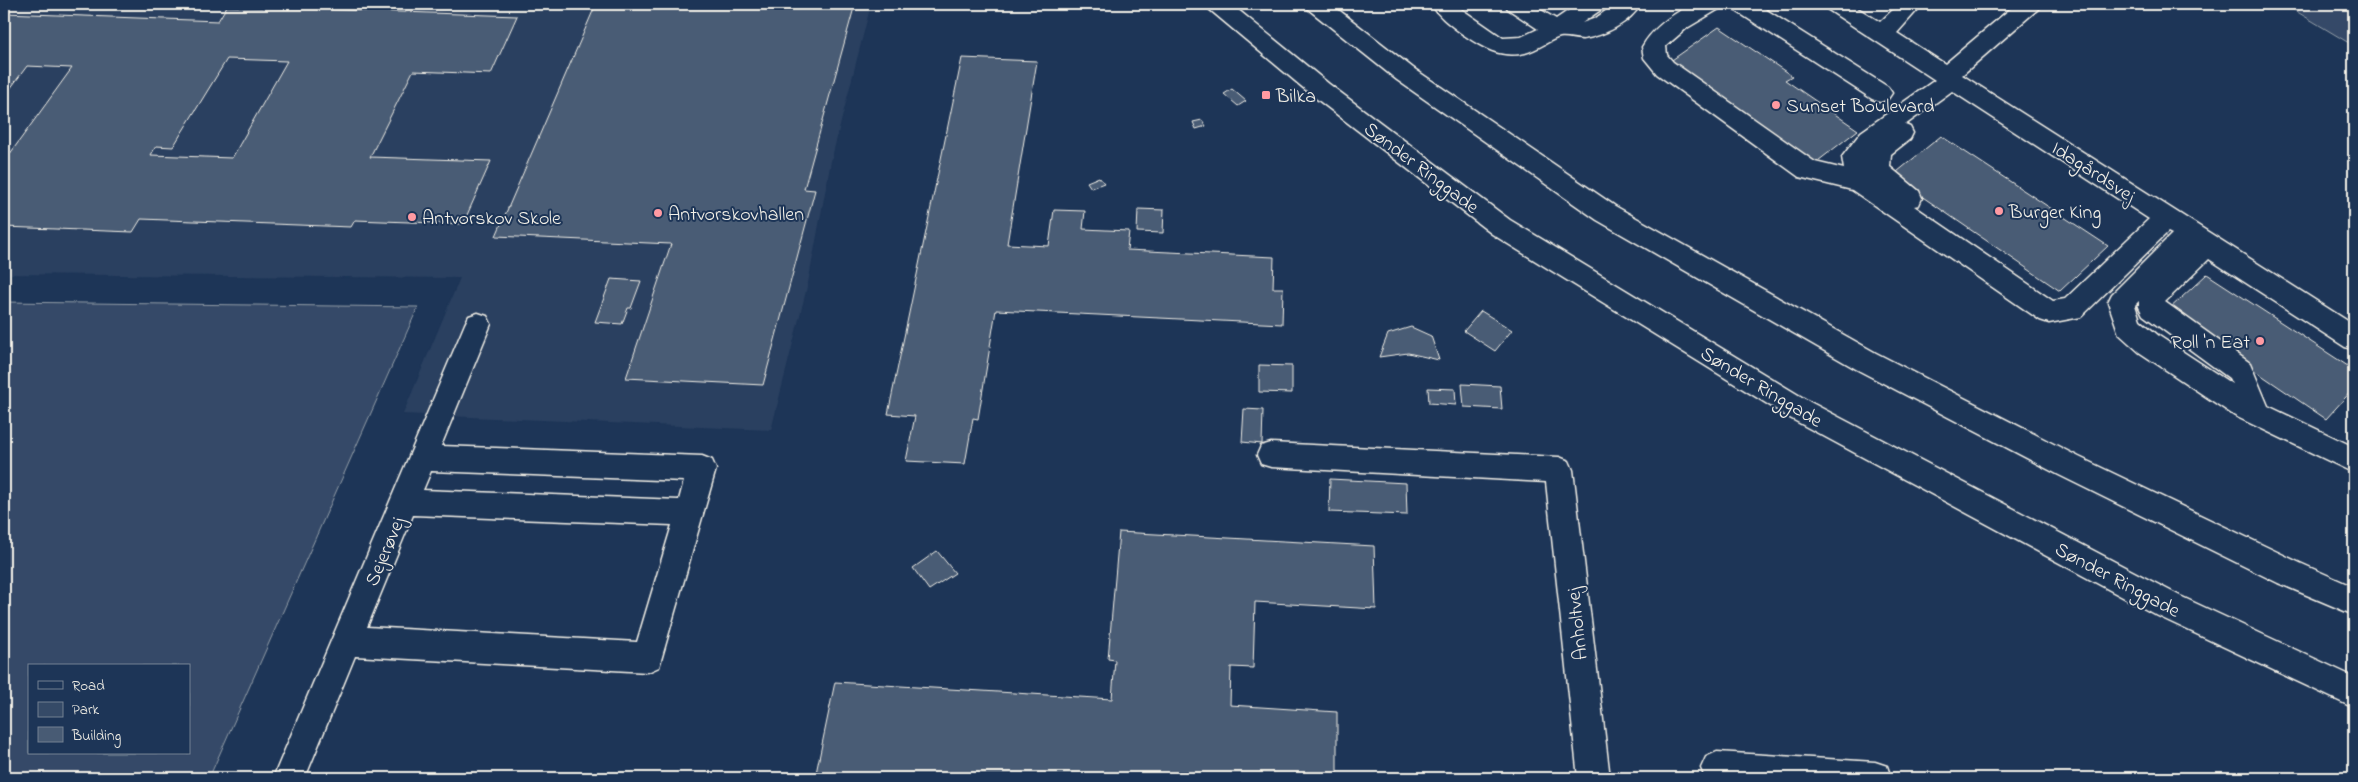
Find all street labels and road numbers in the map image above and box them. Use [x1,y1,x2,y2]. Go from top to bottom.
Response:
street label: Sønder Ringgade [1356,116,1484,223]
street label: Idagårdsvej [2044,135,2141,213]
street label: Sønder Ringgade [1694,340,1827,437]
street label: Sejerøvej [359,512,414,591]
street label: Sønder Ringgade [2049,536,2185,627]
street label: Anholtvej [1560,585,1597,661]

